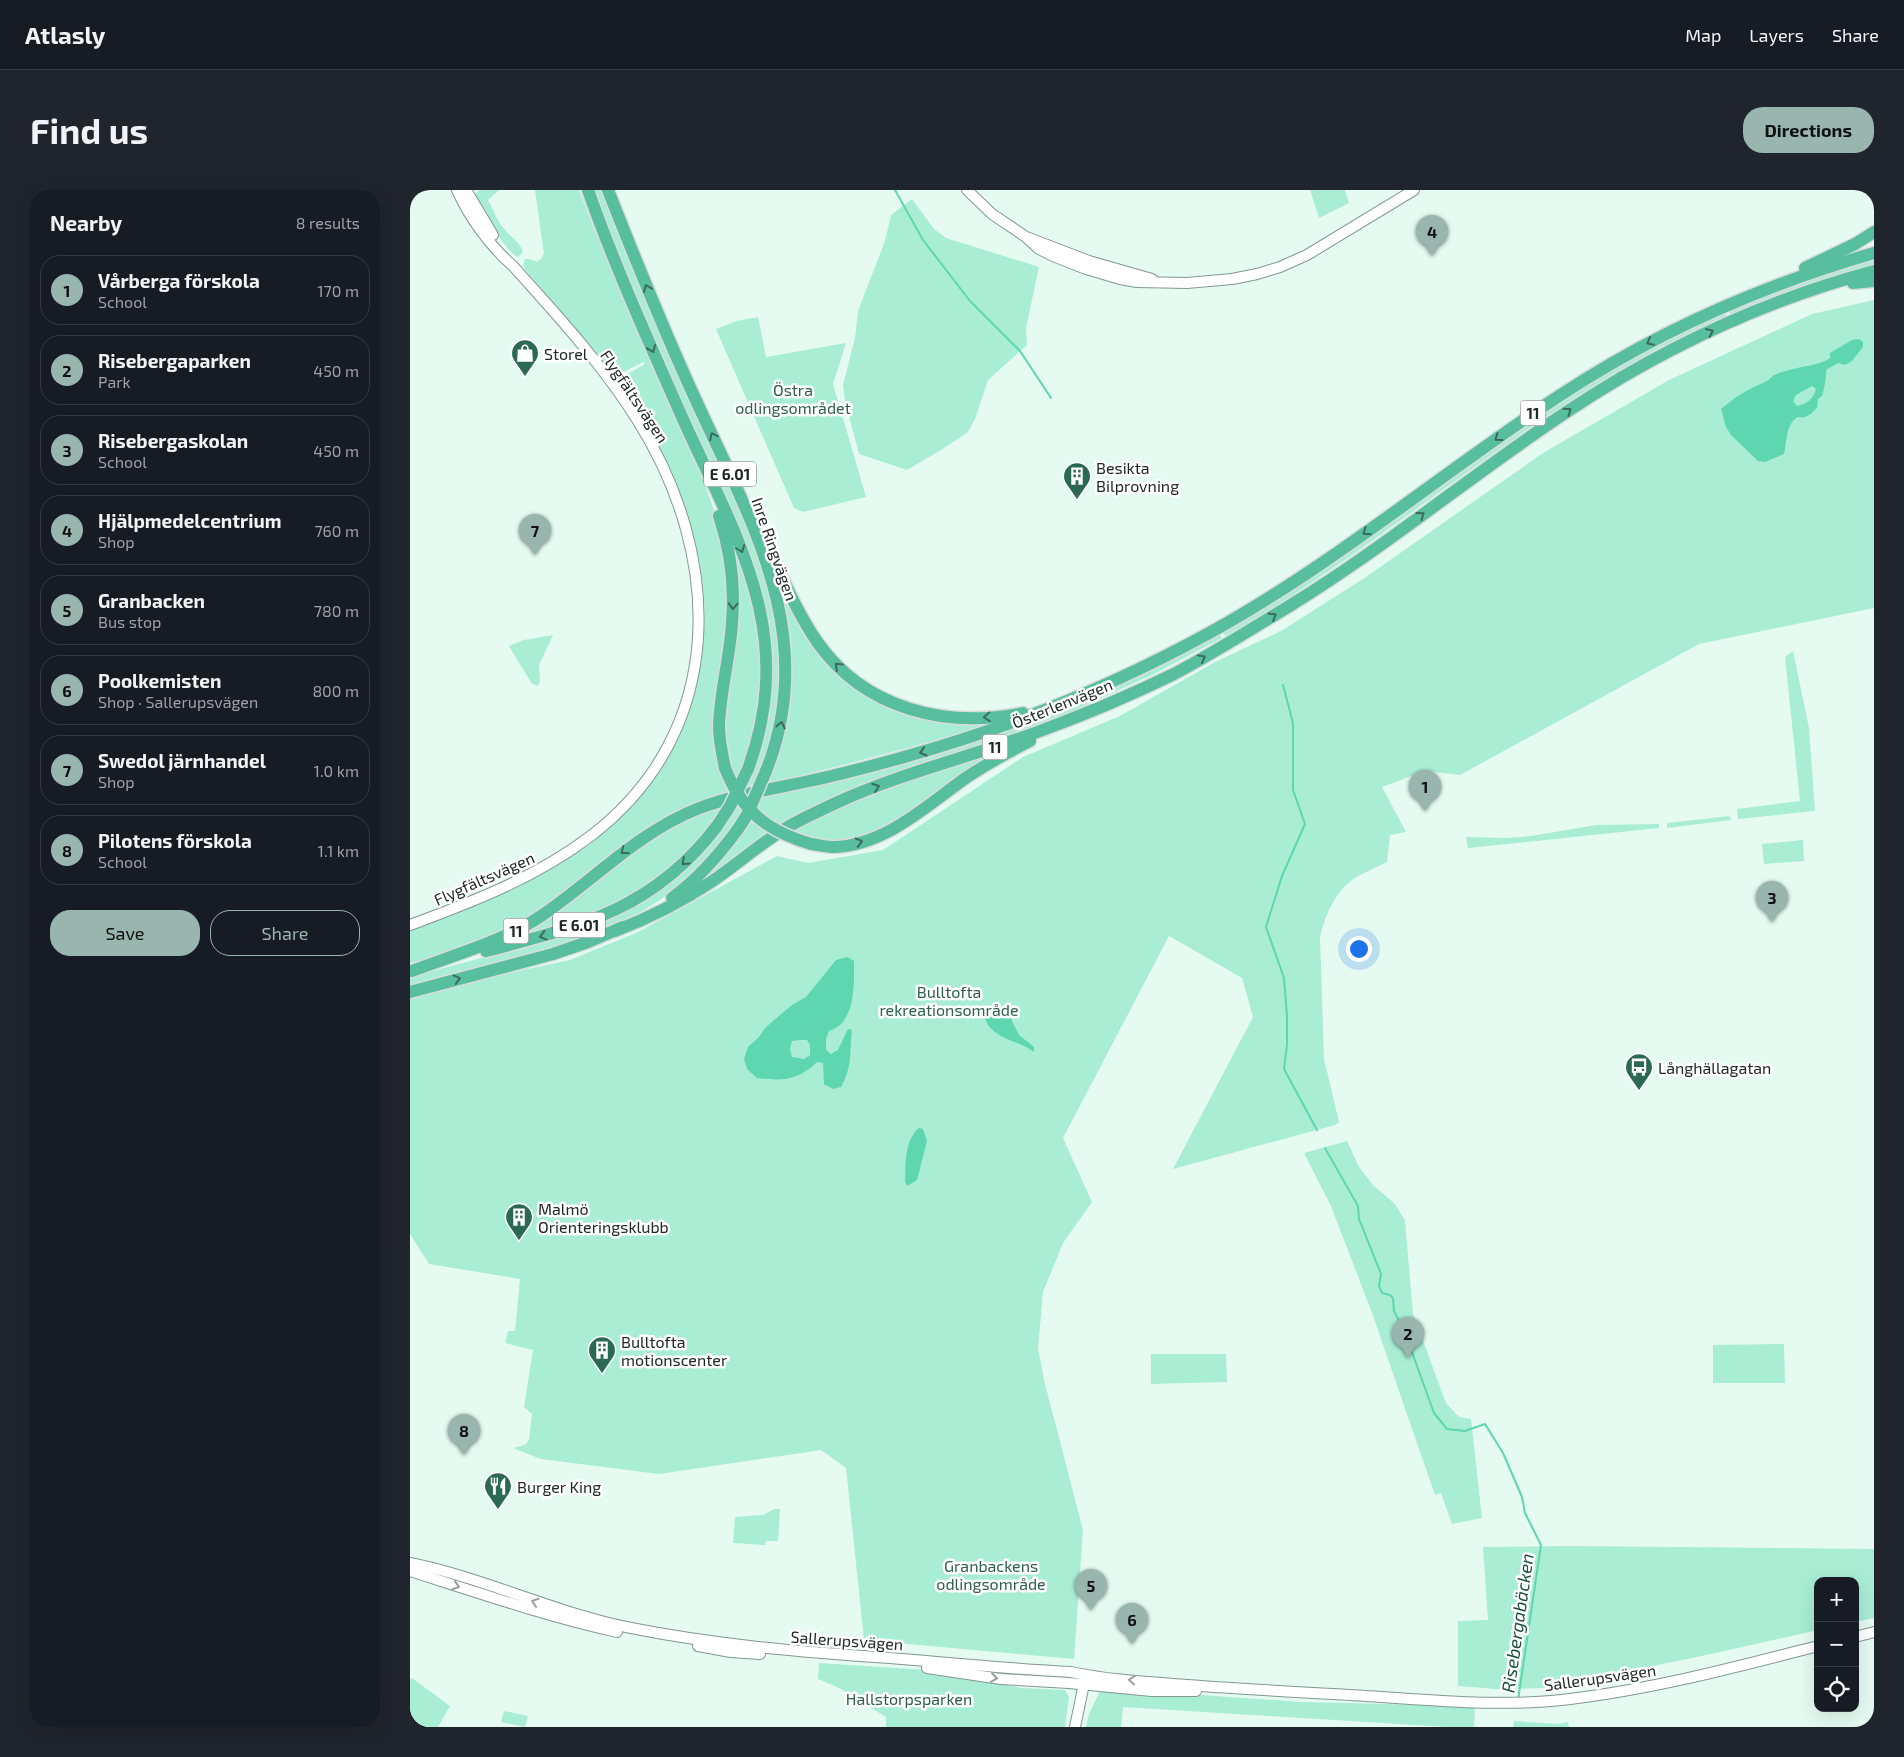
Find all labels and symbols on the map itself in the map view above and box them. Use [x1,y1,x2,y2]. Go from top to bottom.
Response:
pin: 4 [1416,215,1448,256]
one-way arrow [643,284,653,293]
one-way arrow [1705,328,1714,338]
one-way arrow [1646,336,1655,346]
shop icon: Storel [510,338,540,377]
place label: Storel [544,344,588,363]
one-way arrow [646,344,656,353]
street label: Flygfältsvägen [597,346,673,446]
park label: Östra odlingsområdet [735,380,851,417]
road number: 11 [1520,400,1546,426]
one-way arrow [1563,408,1572,417]
one-way arrow [709,432,719,441]
one-way arrow [1494,432,1504,441]
place label: Besikta Bilprovning [1096,458,1179,495]
building icon: Besikta Bilprovning [1062,461,1092,500]
road number: E 6.01 [704,462,756,486]
street label: Inre Ringvägen [748,495,802,603]
one-way arrow [1415,512,1425,521]
pin: 7 [519,514,551,555]
one-way arrow [1363,527,1372,535]
one-way arrow [735,544,745,553]
one-way arrow [728,602,738,610]
one-way arrow [1267,613,1276,622]
one-way arrow [1196,654,1205,664]
one-way arrow [835,663,844,672]
street label: Österlenvägen [1009,674,1115,732]
one-way arrow [982,712,990,723]
one-way arrow [775,721,786,729]
road number: 11 [982,734,1008,760]
one-way arrow [920,746,928,756]
pin: 1 [1409,770,1441,811]
one-way arrow [871,783,879,793]
one-way arrow [855,837,864,848]
one-way arrow [621,846,630,854]
street label: Flygfältsvägen [431,847,537,909]
one-way arrow [682,856,691,865]
pin: 3 [1756,881,1788,922]
road number: E 6.01 [553,912,605,938]
road number: 11 [504,918,528,944]
one-way arrow [539,931,547,941]
your location [1346,936,1372,962]
one-way arrow [453,975,461,985]
park label: Bulltofta rekreationsområde [879,982,1019,1019]
bus stop icon: Långhällagatan [1624,1052,1654,1091]
place label: Långhällagatan [1658,1058,1771,1077]
place label: Malmö Orienteringsklubb [538,1199,669,1236]
building icon: Malmö Orienteringsklubb [504,1202,534,1241]
pin: 2 [1392,1317,1424,1358]
place label: Bulltofta motionscenter [621,1332,728,1369]
building icon: Bulltofta motionscenter [587,1335,617,1374]
pin: 8 [448,1414,480,1455]
restaurant icon: Burger King [483,1471,513,1510]
place label: Burger King [517,1477,601,1496]
water label: Risebergabäcken [1496,1552,1538,1694]
park label: Granbackens odlingsområde [936,1556,1046,1593]
pin: 5 [1075,1569,1107,1610]
one-way arrow [452,1581,460,1591]
one-way arrow [532,1597,540,1607]
pin: 6 [1116,1603,1148,1644]
street label: Sallerupsvägen [790,1627,904,1653]
street label: Sallerupsvägen [1543,1660,1657,1694]
one-way arrow [990,1672,999,1682]
one-way arrow [1128,1675,1136,1686]
park label: Hallstorpsparken [846,1689,972,1708]

